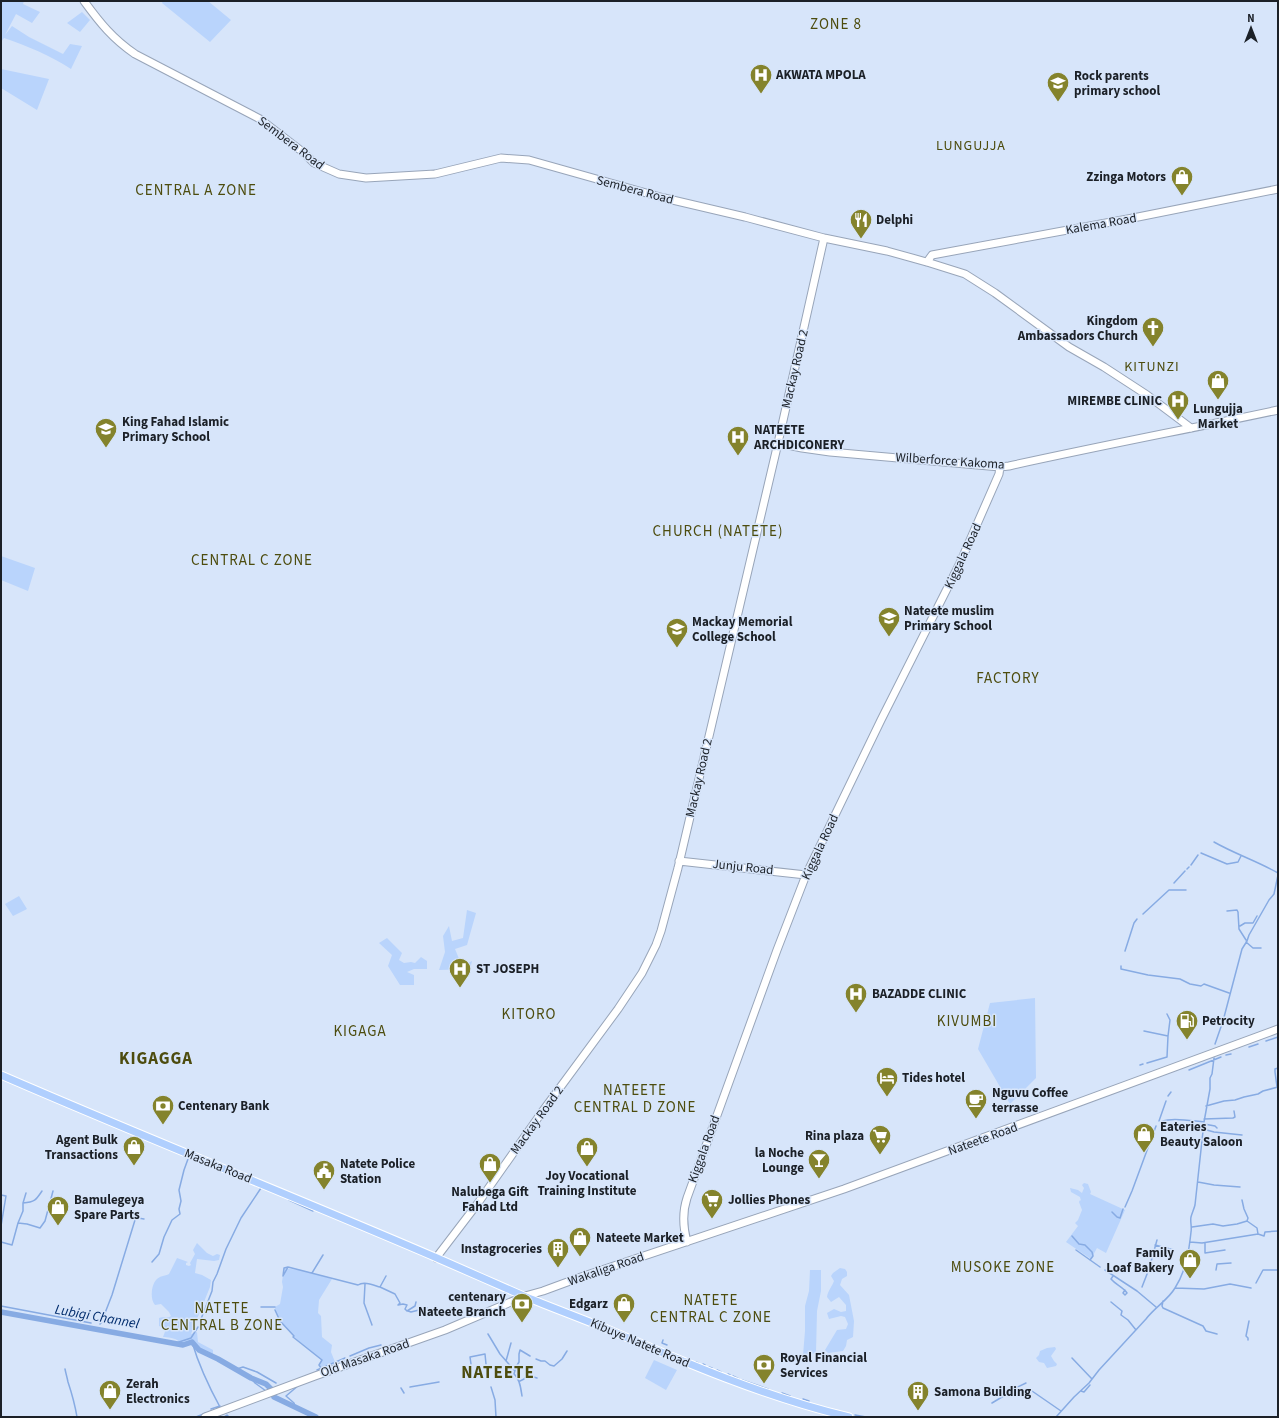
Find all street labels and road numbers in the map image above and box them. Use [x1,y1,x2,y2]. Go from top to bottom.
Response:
street label: Sembera Road [254,112,328,174]
street label: Sembera Road [594,171,676,209]
street label: Kalema Road [1064,209,1138,239]
street label: Mackay Road 2 [777,328,813,410]
street label: Wilberforce Kakoma [895,448,1005,474]
street label: Kiggala Road [940,520,986,592]
street label: Mackay Road 2 [681,737,717,819]
street label: Kiggala Road [797,811,843,883]
street label: Junju Road [712,855,774,879]
street label: Mackay Road 2 [506,1082,568,1158]
street label: Kiggala Road [683,1113,725,1185]
street label: Nateete Road [946,1118,1020,1160]
street label: Masaka Road [182,1144,254,1188]
street label: Wakaliga Road [566,1248,646,1290]
street label: Kibuye Natete Road [587,1314,693,1372]
street label: Old Masaka Road [318,1334,412,1382]

